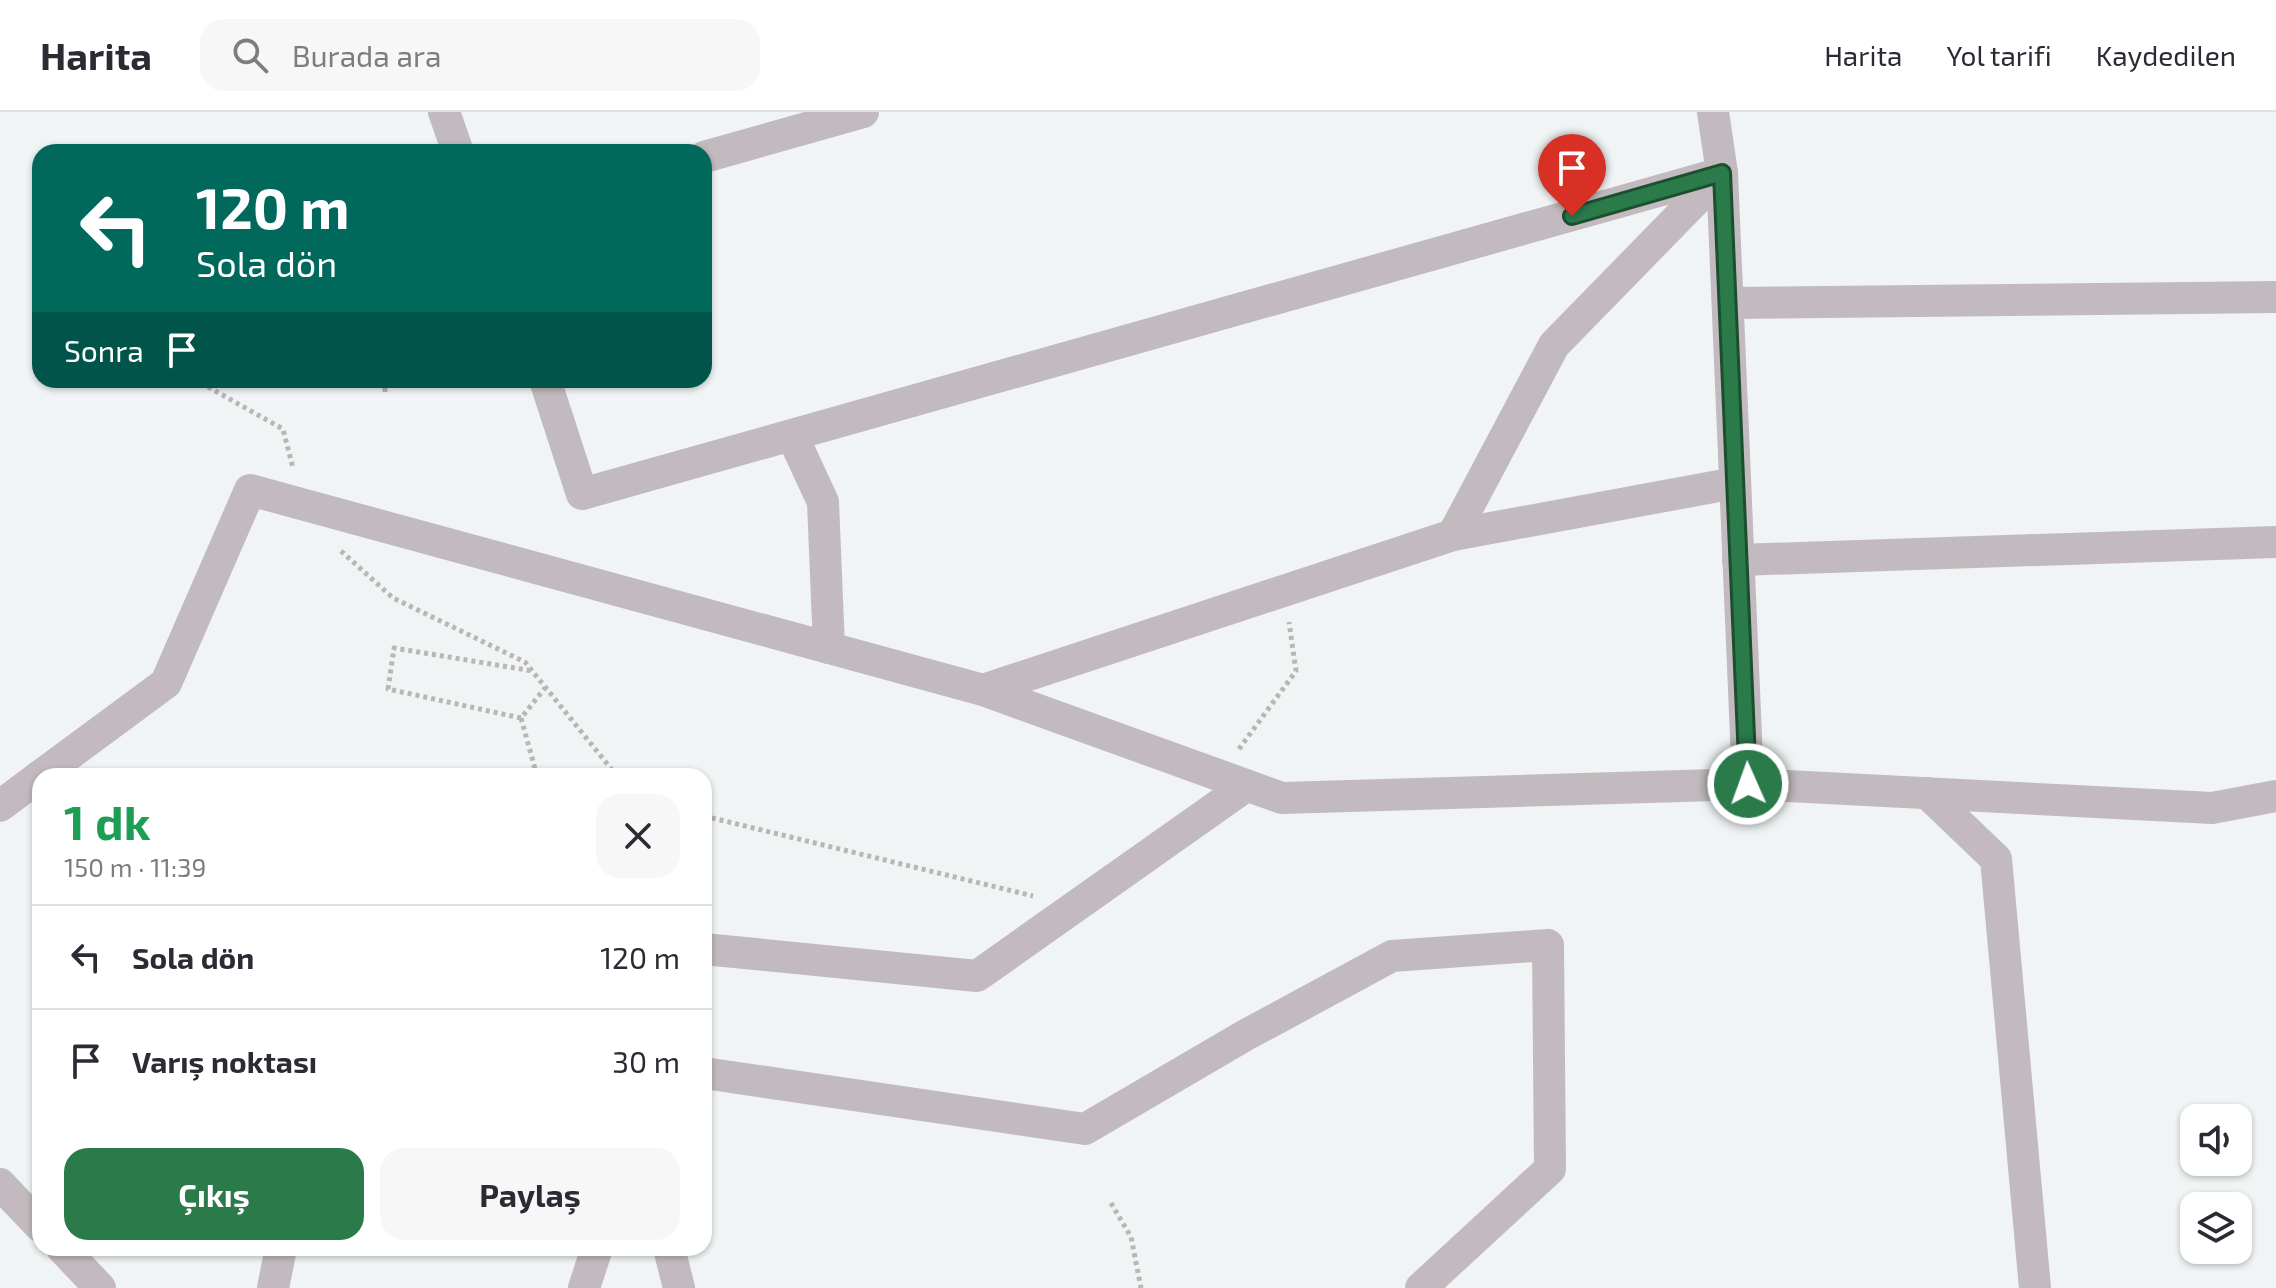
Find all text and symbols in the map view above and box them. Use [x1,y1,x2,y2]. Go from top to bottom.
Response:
search box [200,19,760,91]
text: Harita [40,32,152,78]
icon: search [228,33,272,77]
text: Burada ara [292,37,441,73]
text: Harita [1824,38,1902,72]
text: Yol tarifi [1946,38,2052,72]
text: Kaydedilen [2096,38,2236,72]
pin [1538,134,1606,216]
icon: arrive [1550,146,1594,190]
text: 120 m [196,173,350,240]
icon: left [64,176,168,280]
text: Sola dön [196,241,337,284]
icon: arrive [160,328,204,372]
text: Sonra [64,332,144,368]
position arrow [1706,742,1790,826]
text: 1 dk [64,792,151,850]
button: close [596,794,680,878]
text: 150 m · 11:39 [64,851,206,882]
icon: left [64,935,108,979]
text: Sola dön [132,939,254,975]
text: 120 m [600,939,680,975]
icon: arrive [64,1039,108,1083]
text: Varış noktası [132,1043,317,1079]
text: 30 m [612,1043,680,1079]
map controls [2180,1104,2252,1264]
button: sound [2180,1104,2252,1176]
button: Çıkış [64,1148,364,1240]
button: Paylaş [380,1148,680,1240]
button: layers [2180,1192,2252,1264]

